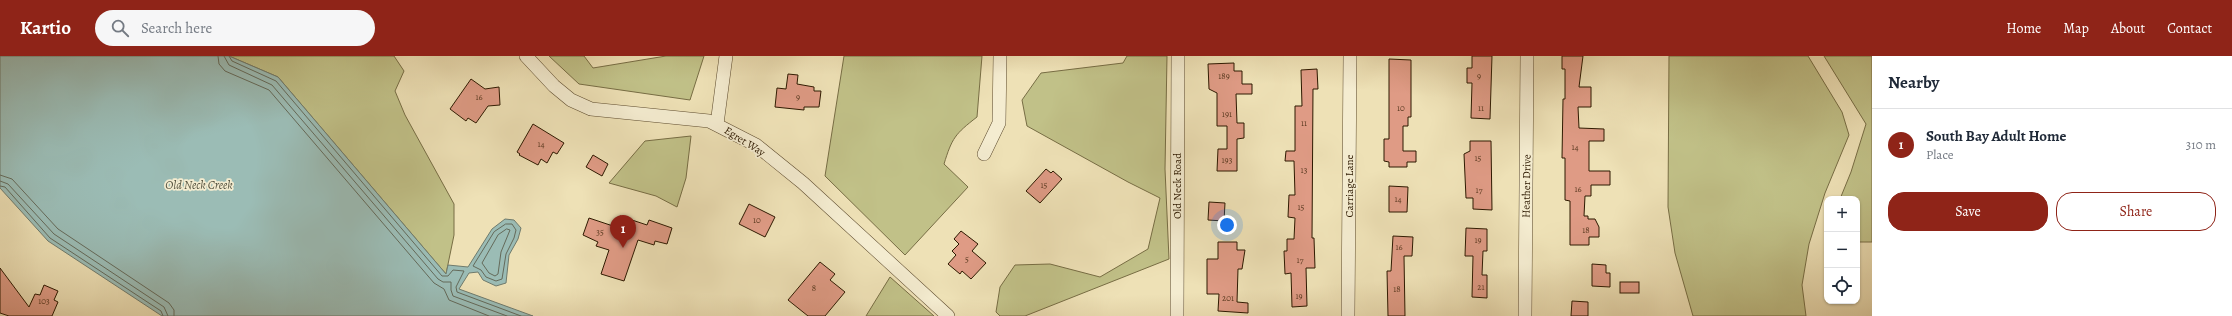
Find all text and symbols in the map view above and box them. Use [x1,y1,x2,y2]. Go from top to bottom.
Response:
search box [95,10,375,46]
text: Kartio [20,15,71,41]
icon: search [109,17,131,39]
text: Search here [141,18,212,38]
text: Home [2006,19,2041,38]
text: Map [2063,19,2089,38]
text: About [2111,19,2145,38]
text: Contact [2167,19,2212,38]
house number: 189 [1218,70,1230,82]
house number: 9 [1477,70,1481,82]
text: Nearby [1888,71,1939,94]
house number: 16 [475,91,483,103]
house number: 9 [796,91,800,103]
house number: 10 [1397,102,1405,114]
house number: 11 [1478,102,1484,114]
house number: 191 [1222,108,1232,120]
house number: 11 [1301,117,1307,129]
street label: Egret Way [721,123,768,160]
text: South Bay Adult Home [1926,126,2067,146]
text: 1 [1899,136,1903,153]
text: 310 m [2186,136,2216,153]
house number: 14 [537,138,545,150]
house number: 14 [1571,141,1579,153]
text: Place [1926,146,1954,163]
house number: 15 [1475,152,1482,164]
street label: Old Neck Road [1170,153,1185,219]
house number: 193 [1222,154,1233,166]
street label: Carriage Lane [1342,154,1357,217]
street label: Heather Drive [1518,154,1535,218]
house number: 13 [1301,164,1308,176]
water label: Old Neck Creek [165,177,233,193]
house number: 15 [1041,179,1048,191]
house number: 16 [1574,183,1582,195]
house number: 17 [1476,184,1483,196]
button: Save [1888,192,2048,231]
button: Share [2056,192,2216,231]
house number: 14 [1394,193,1402,205]
map controls [1824,196,1860,304]
button: + [1824,196,1860,232]
house number: 15 [1298,201,1305,213]
house number: 10 [753,214,761,226]
pin: 1 [610,215,636,248]
your location [1217,215,1237,235]
house number: 18 [1582,224,1590,236]
house number: 35 [596,226,604,238]
button: − [1824,232,1860,268]
house number: 19 [1474,234,1482,246]
house number: 16 [1395,241,1403,253]
house number: 5 [965,253,969,265]
house number: 17 [1297,254,1304,266]
button: locate [1824,268,1860,304]
house number: 21 [1477,281,1485,293]
house number: 8 [812,282,816,294]
house number: 18 [1393,283,1401,295]
house number: 19 [1295,290,1303,302]
house number: 201 [1222,292,1234,304]
house number: 103 [38,295,50,307]

